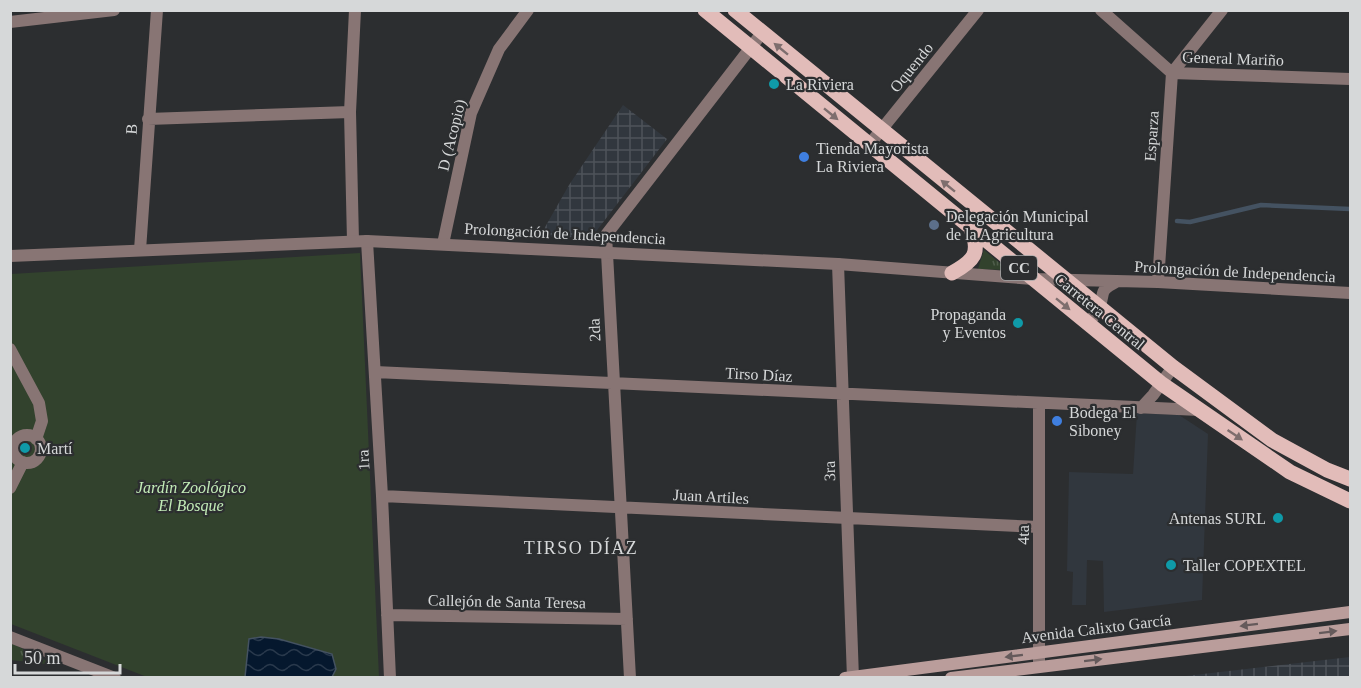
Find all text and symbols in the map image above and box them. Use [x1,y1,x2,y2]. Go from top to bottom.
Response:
street label: Oquendo [886,39,937,96]
one-way arrow [774,43,789,56]
street label: General Mariño [1182,48,1284,69]
place label: La Riviera [786,76,854,93]
marker: La Riviera [767,77,781,91]
street label: D (Acopio) [434,97,470,173]
one-way arrow [823,107,838,120]
street label: Esparza [1141,110,1163,162]
street label: B [123,123,140,135]
place label: Tienda Mayorista La Riviera [816,140,929,175]
marker: Tienda Mayorista La Riviera [797,150,811,164]
one-way arrow [941,180,956,192]
place label: Delegación Municipal de la Agricultura [946,208,1089,244]
marker: Delegación Municipal de la Agricultura [927,218,941,232]
street label: Prolongación de Independencia [464,220,666,248]
road number: CC [1001,256,1037,280]
street label: Prolongación de Independencia [1134,258,1336,286]
street label: Carretera Central [1051,270,1148,353]
one-way arrow [1055,298,1071,311]
place label: Propaganda y Eventos [930,306,1006,342]
marker: Propaganda y Eventos [1011,316,1025,330]
street label: 2da [585,318,604,342]
street label: Tirso Díaz [725,364,793,385]
place label: Bodega El Siboney [1069,404,1137,440]
marker: Bodega El Siboney [1050,414,1064,428]
one-way arrow [1227,429,1243,441]
place label: Martí [37,440,73,457]
marker: Martí [18,441,32,455]
street label: 1ra [354,449,373,471]
street label: 3ra [821,460,838,481]
park label: Jardín Zoológico El Bosque [136,479,246,515]
street label: Juan Artiles [673,486,749,507]
place label: Antenas SURL [1169,510,1266,527]
marker: Antenas SURL [1271,511,1285,525]
street label: 4ta [1015,525,1032,545]
district label: TIRSO DÍAZ [524,537,638,558]
place label: Taller COPEXTEL [1183,557,1306,574]
marker: Taller COPEXTEL [1164,558,1178,572]
street label: Callejón de Santa Teresa [428,592,586,612]
street label: Avenida Calixto García [1020,611,1172,646]
one-way arrow [1239,620,1258,629]
one-way arrow [1319,627,1338,637]
scale bar [15,637,120,675]
text: 50 m [24,648,61,668]
one-way arrow [1004,651,1023,660]
one-way arrow [1083,656,1102,665]

